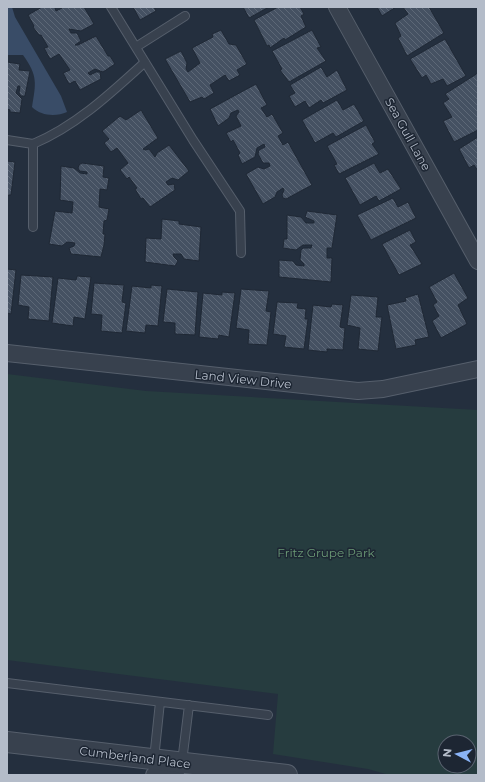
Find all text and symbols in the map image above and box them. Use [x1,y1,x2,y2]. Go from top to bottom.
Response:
street label: Sea Gull Lane [382,95,434,173]
street label: Land View Drive [194,366,292,392]
park label: Fritz Grupe Park [277,545,376,560]
north arrow [437,734,477,774]
street label: Cumberland Place [79,743,191,771]
text: N [440,748,455,758]

